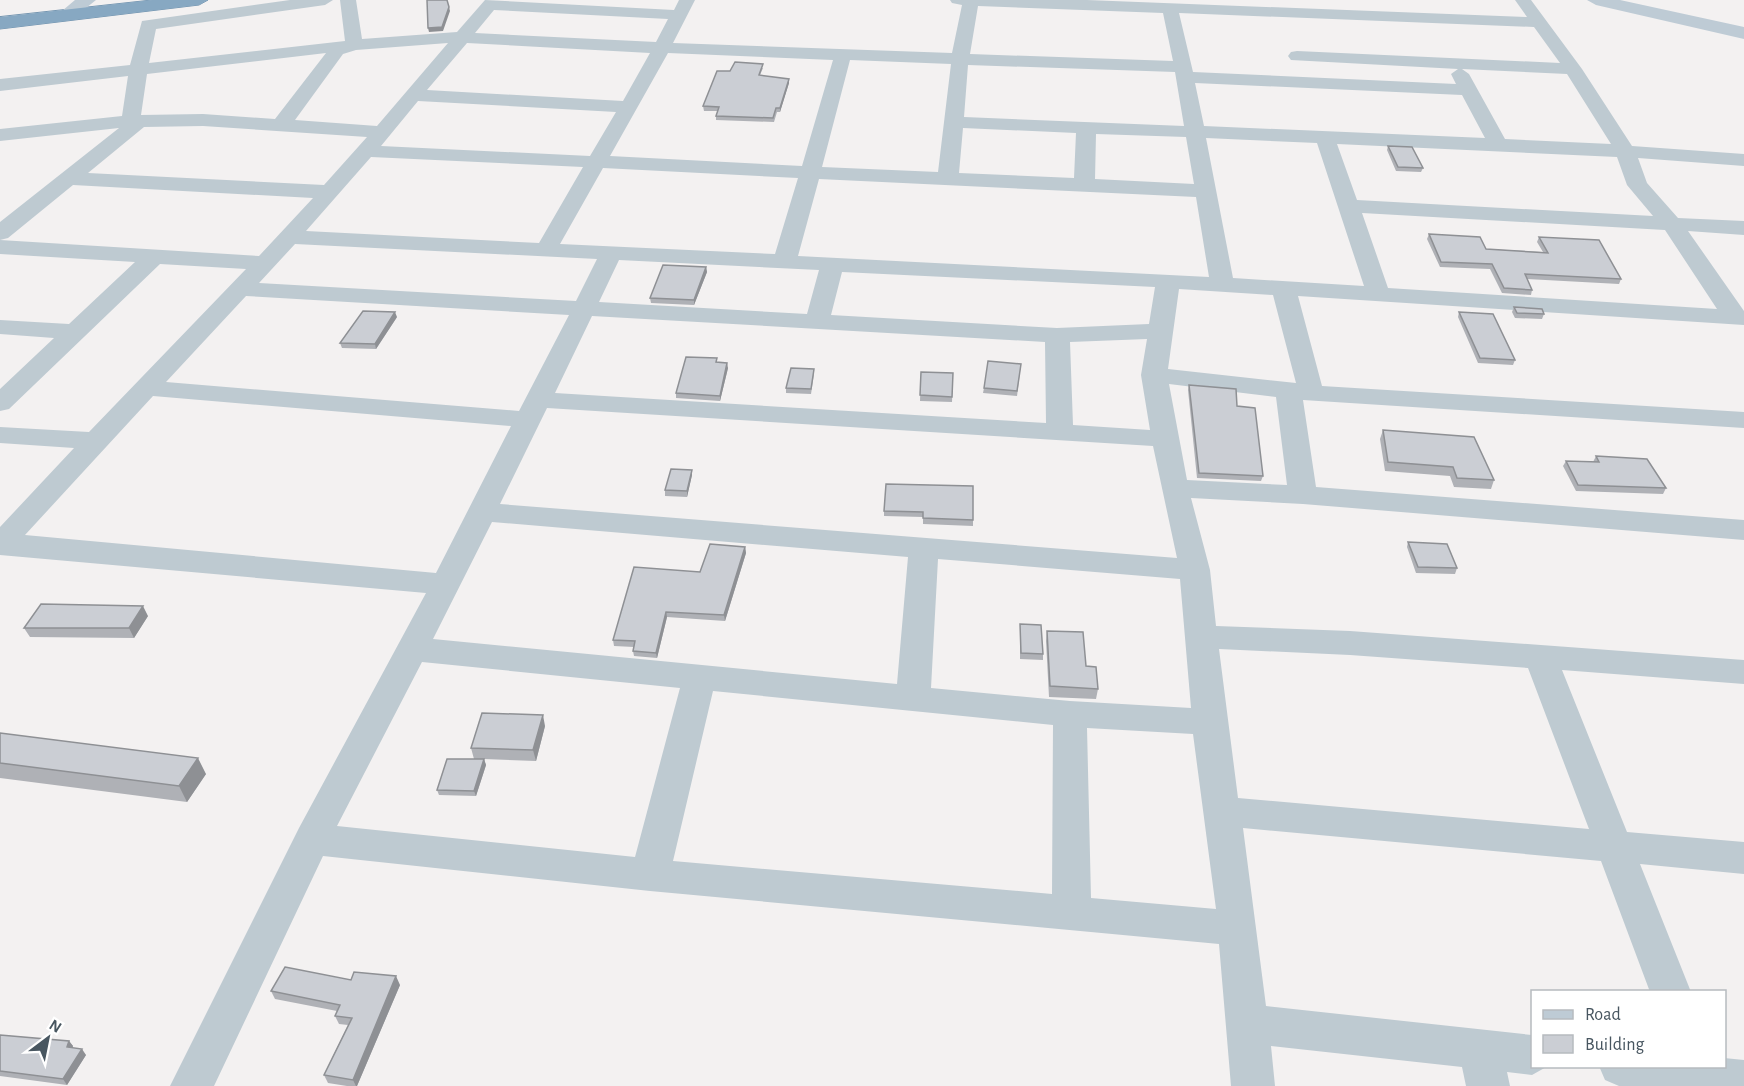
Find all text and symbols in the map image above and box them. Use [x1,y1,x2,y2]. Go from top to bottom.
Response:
legend [1531,990,1726,1068]
text: Road [1585,1006,1621,1024]
north arrow [18,1008,78,1068]
text: N [46,1016,64,1036]
text: Building [1585,1036,1645,1054]

